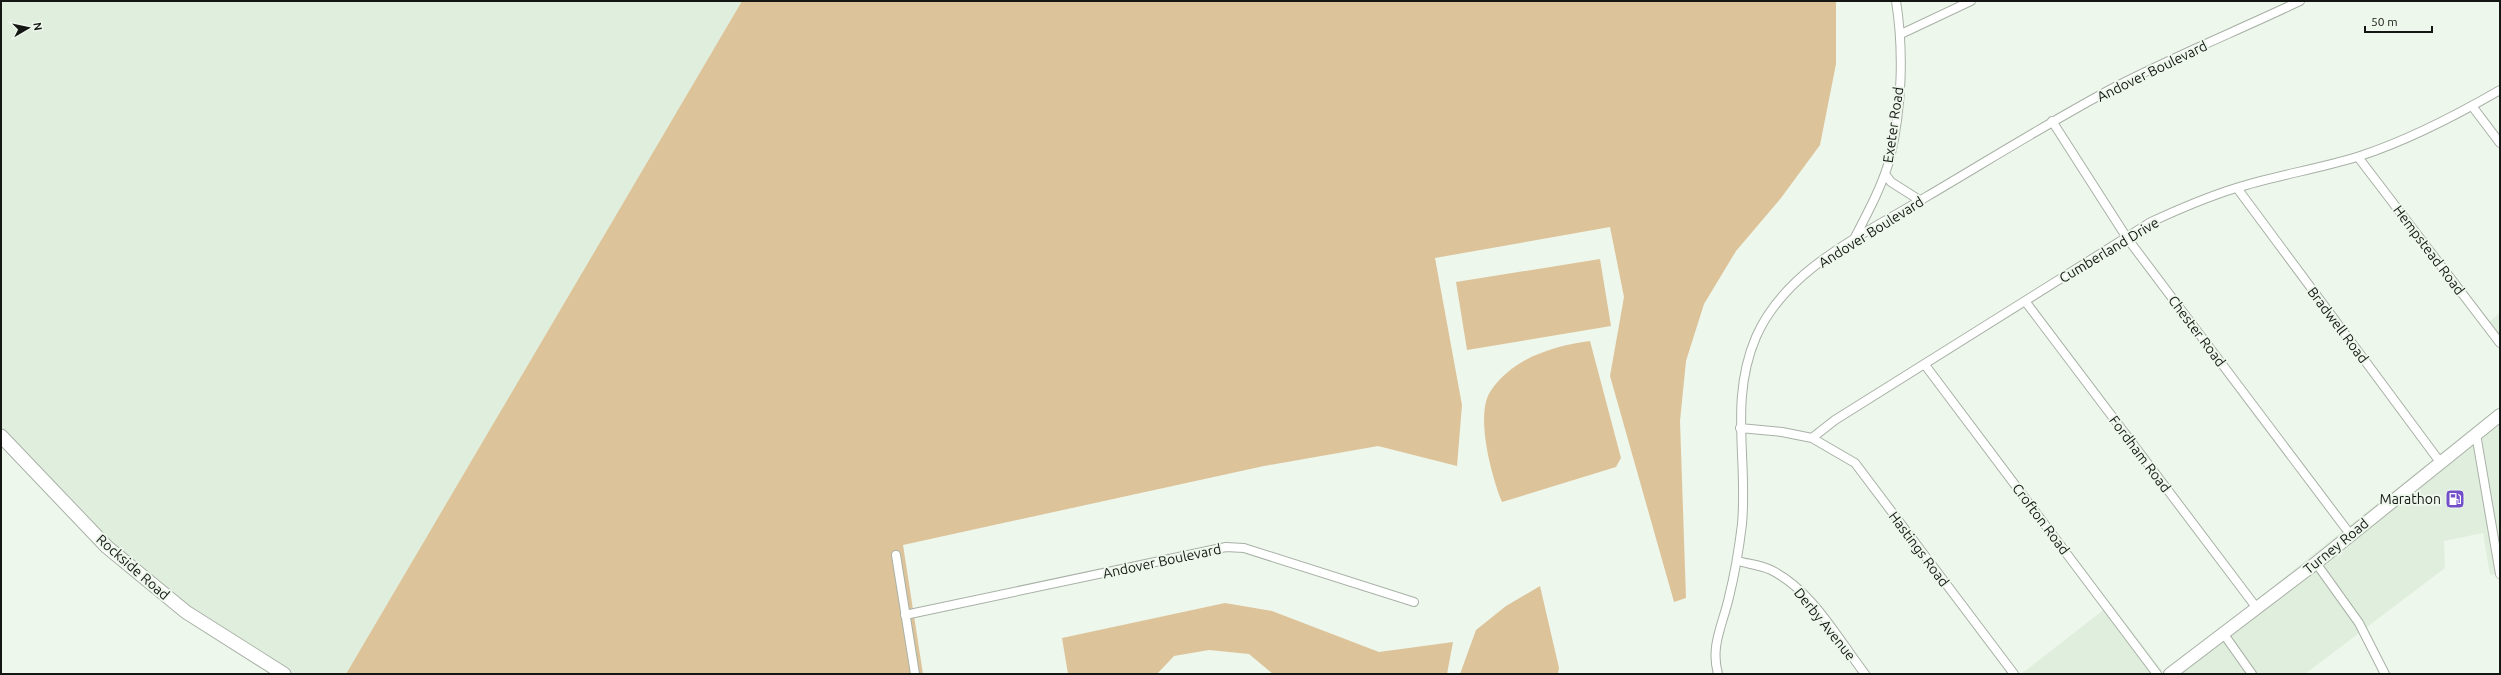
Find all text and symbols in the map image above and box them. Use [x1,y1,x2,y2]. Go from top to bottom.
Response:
north arrow [8,8,48,48]
scale bar [2365,8,2432,34]
text: 50 m [2371,15,2398,28]
text: N [31,21,44,31]
street label: Andover Boulevard [2094,37,2210,105]
street label: Exeter Road [1880,86,1906,164]
street label: Andover Boulevard [1816,193,1926,271]
street label: Hempstead Road [2390,202,2468,298]
street label: Cumberland Drive [2056,214,2162,286]
street label: Bradwell Road [2304,284,2372,366]
street label: Chester Road [2165,292,2229,370]
street label: Fordham Road [2106,413,2174,495]
street label: Crofton Road [2009,480,2073,558]
fuel station icon: Marathon [2444,488,2466,510]
place label: Marathon [2379,491,2441,507]
street label: Hastings Road [1886,508,1952,590]
street label: Turney Road [2300,515,2372,577]
street label: Rockside Road [93,531,173,603]
street label: Andover Boulevard [1101,541,1223,581]
street label: Derby Avenue [1791,585,1859,663]

